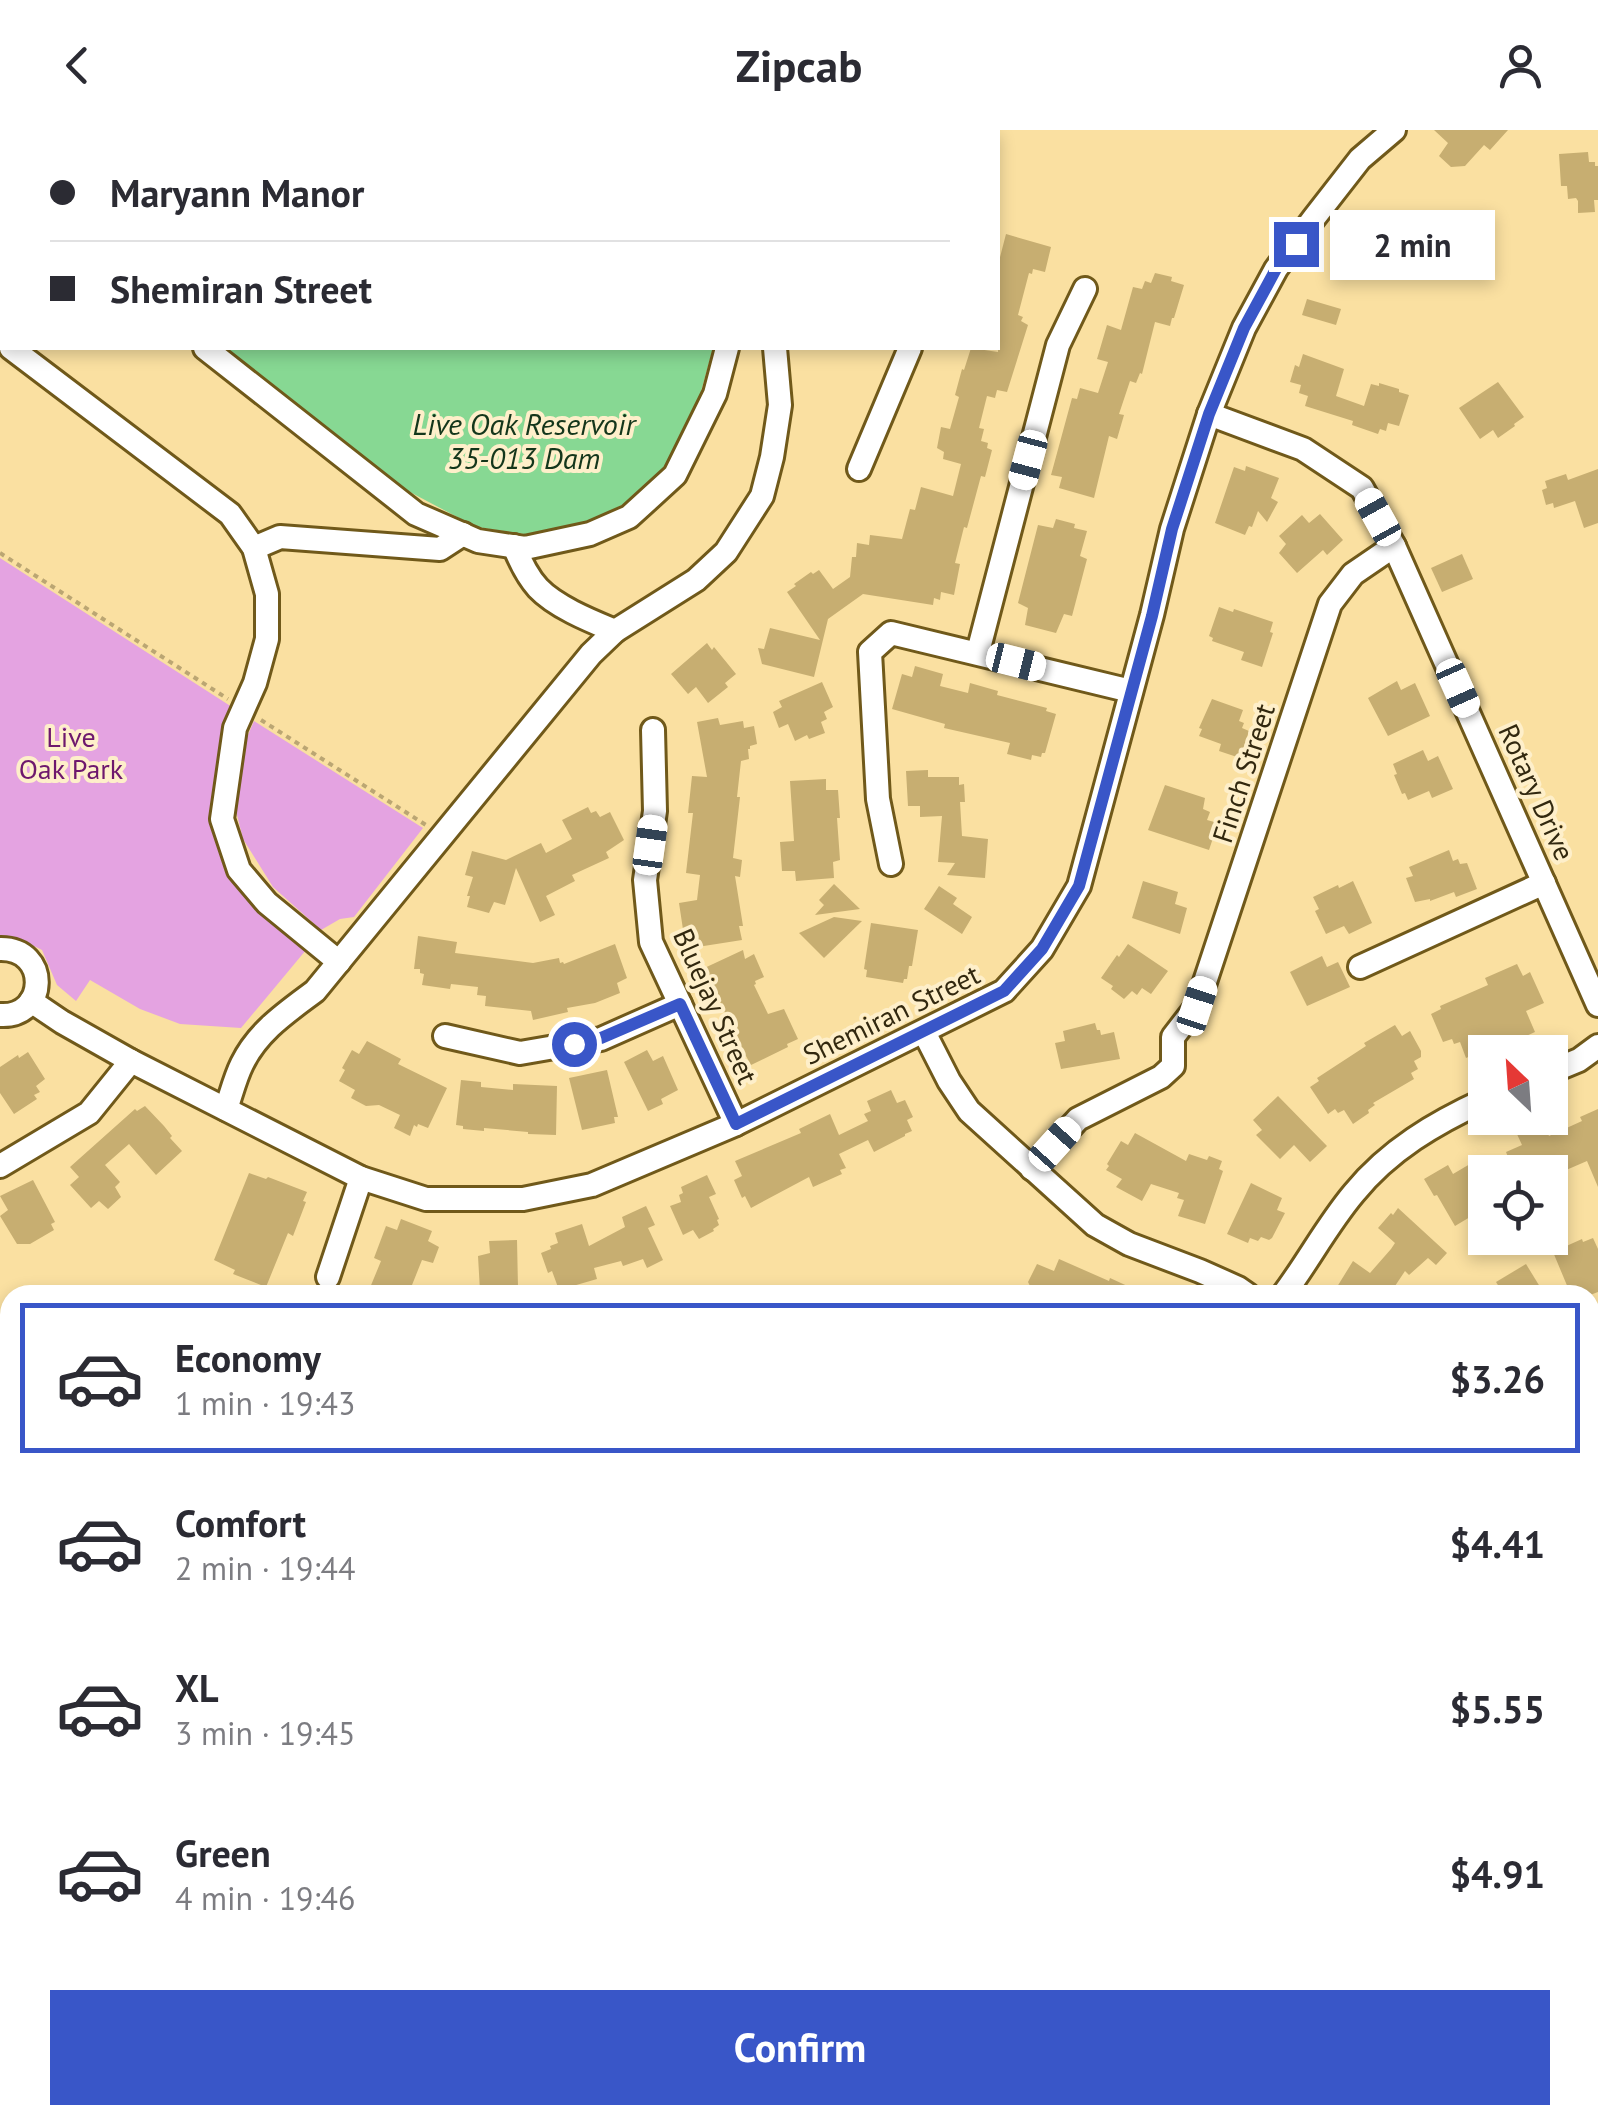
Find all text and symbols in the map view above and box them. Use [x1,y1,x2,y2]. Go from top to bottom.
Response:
text: Zipcab [736,36,862,94]
icon: back [50,38,105,93]
icon: person [1493,38,1548,93]
text: Maryann Manor [110,168,364,217]
callout: 2 min [1331,209,1496,279]
route end [1274,222,1319,267]
text: 2 min [1373,224,1452,266]
text: Shemiran Street [110,264,372,313]
water label: Live Oak Reservoir 35-013 Dam [413,404,638,477]
car [1006,427,1050,493]
car [1350,483,1406,551]
car [983,640,1049,684]
car [1432,654,1484,722]
street label: Finch Street [1203,698,1283,847]
park label: Live Oak Park [19,718,124,787]
street label: Rotary Drive [1491,718,1583,866]
car [631,813,669,877]
street label: Bluejay Street [665,923,767,1090]
street label: Shemiran Street [796,955,986,1073]
car [1173,973,1221,1039]
route start [552,1022,597,1067]
north arrow [1468,1035,1568,1135]
map controls [1468,1035,1568,1255]
car [1024,1112,1086,1176]
button: locate [1468,1155,1568,1255]
icon: car [55,1333,145,1423]
text: Economy [175,1333,321,1382]
text: $3.26 [1449,1354,1545,1403]
text: 1 min · 19:43 [175,1382,355,1424]
icon: car [55,1498,145,1588]
text: Comfort [175,1498,306,1547]
text: $4.41 [1449,1519,1545,1568]
text: 2 min · 19:44 [175,1547,355,1589]
icon: car [55,1663,145,1753]
text: XL [175,1663,219,1712]
text: $5.55 [1449,1684,1545,1733]
text: 3 min · 19:45 [175,1712,355,1754]
icon: car [55,1828,145,1918]
text: Green [175,1828,271,1877]
text: $4.91 [1449,1849,1545,1898]
text: 4 min · 19:46 [175,1877,355,1919]
button: Confirm [50,1990,1550,2105]

